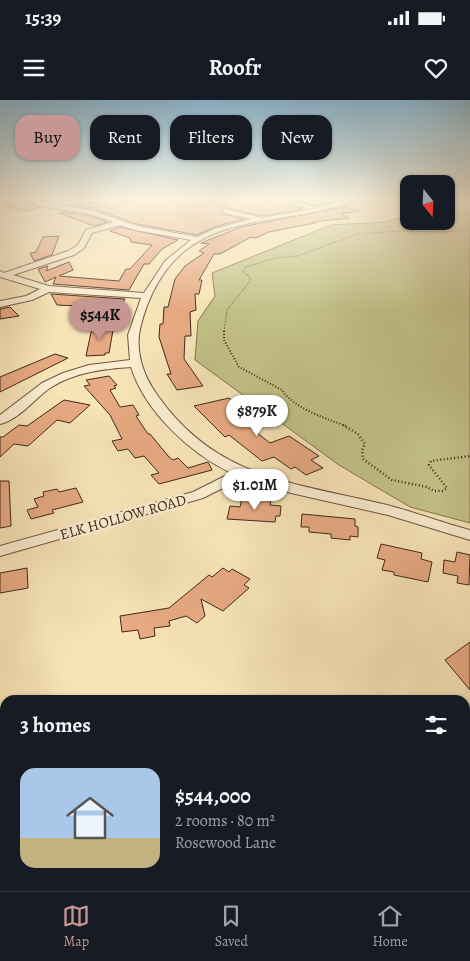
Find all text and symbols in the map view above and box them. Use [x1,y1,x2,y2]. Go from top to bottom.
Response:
text: 15:39 [25,5,61,31]
text: Roofr [209,53,261,83]
icon: menu [20,54,48,82]
icon: heart [422,54,450,82]
chip: Buy [15,115,80,160]
chip: Rent [90,115,160,160]
chip: Filters [170,115,252,160]
chip: New [262,115,332,160]
north arrow [400,175,455,230]
map controls [400,175,455,230]
pin: $544K [65,298,135,341]
text: $544K [80,304,120,326]
pin: $879K [222,394,292,437]
text: $879K [237,400,277,422]
pin: $1.01M [214,468,296,511]
text: $1.01M [233,474,277,496]
street label: ELK HOLLOW ROAD [57,489,189,545]
text: 3 homes [20,711,91,739]
icon: filters [422,711,450,739]
text: $544,000 [175,782,251,810]
icon: home [60,788,120,848]
text: 2 rooms · 80 m² [175,810,275,832]
text: Rosewood Lane [175,832,276,854]
tab: Map [62,902,90,951]
tab: Saved [215,902,248,951]
tab: Home [373,902,408,951]

